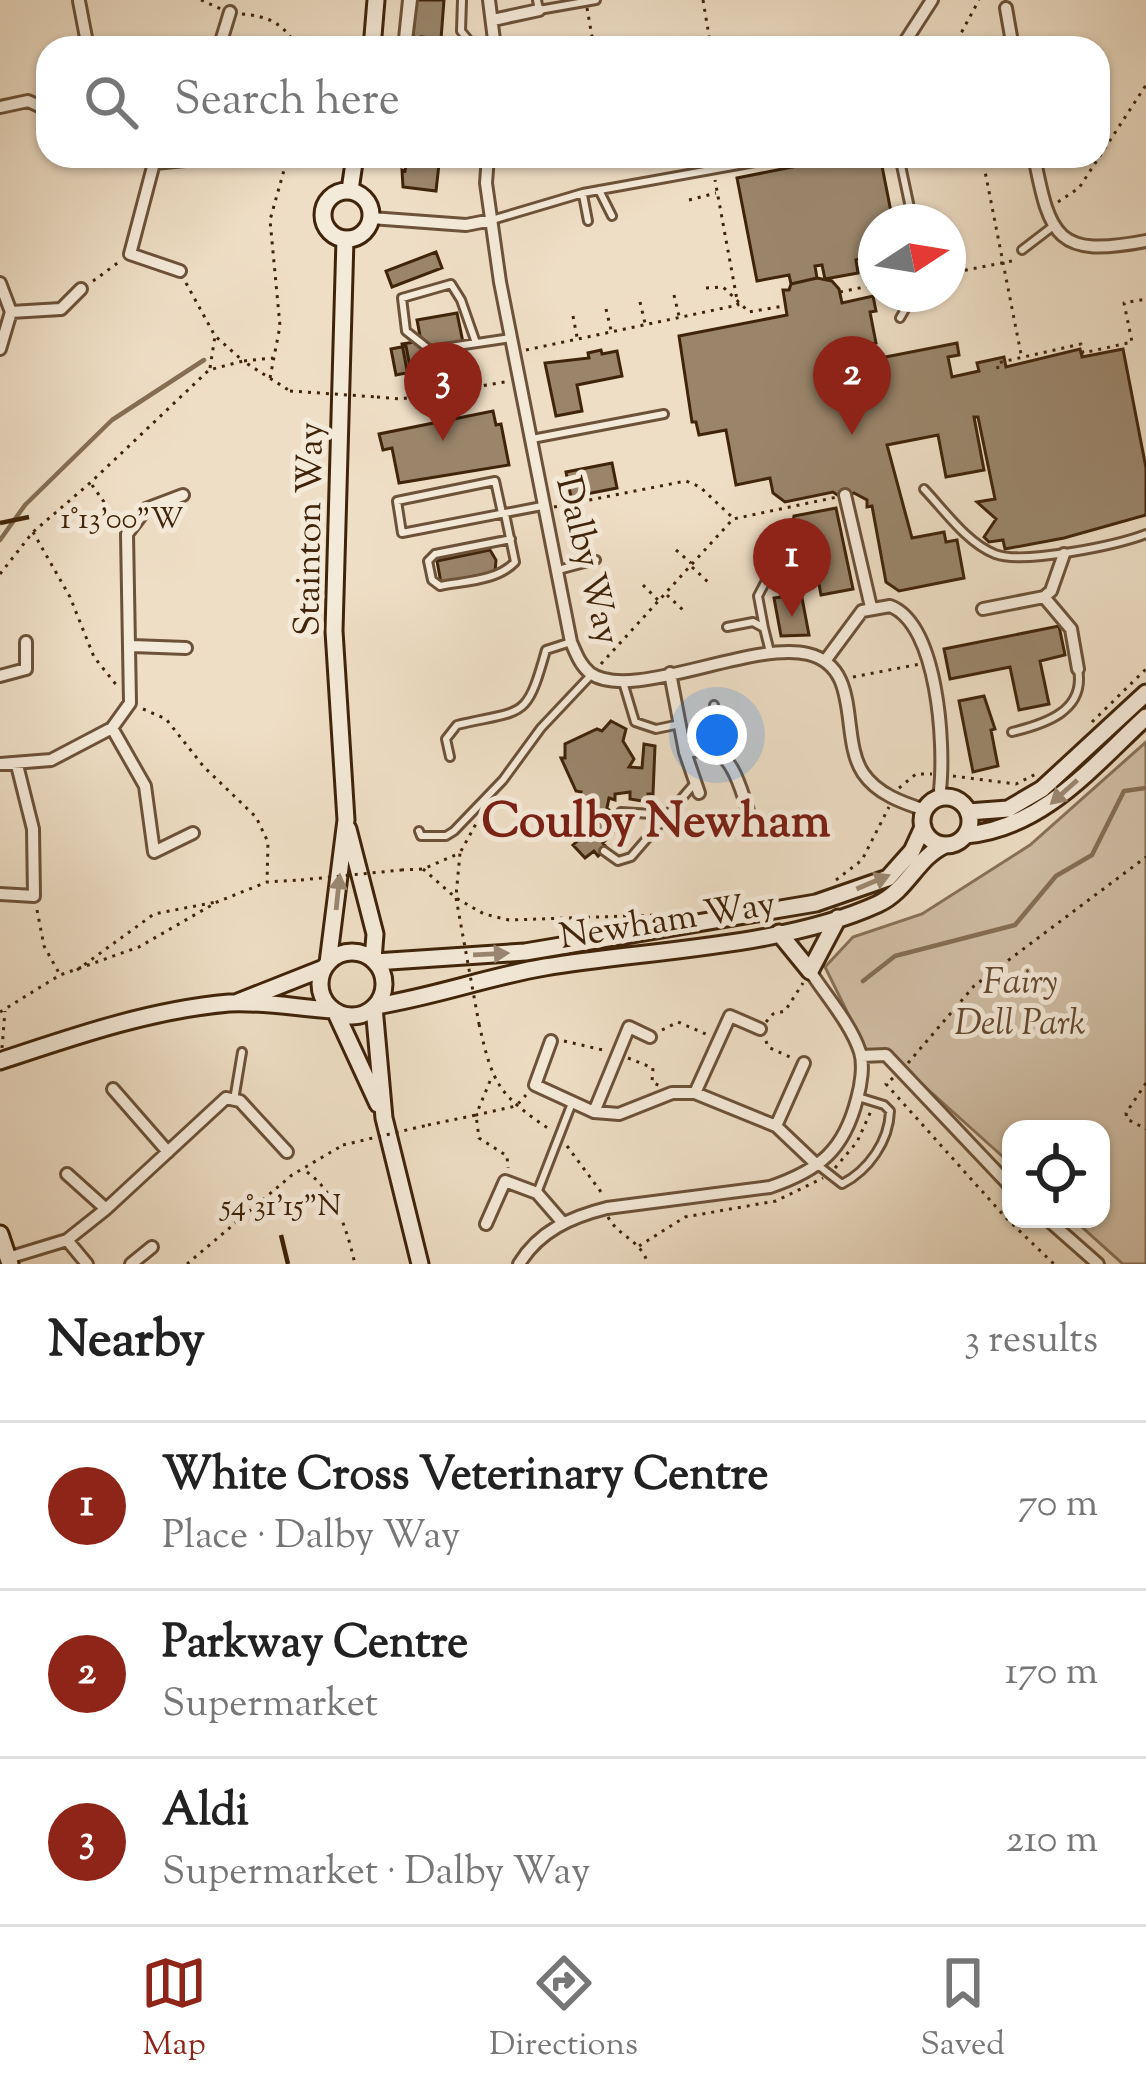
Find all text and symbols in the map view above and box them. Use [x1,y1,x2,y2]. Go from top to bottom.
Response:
search box [36,36,1110,168]
icon: search [78,69,144,135]
text: Search here [174,70,400,135]
north arrow [858,204,966,312]
pin: 2 [813,336,891,435]
pin: 3 [404,342,482,441]
street label: Stainton Way [283,421,339,637]
street label: Dalby Way [540,471,632,651]
text: 1°13'00"W [60,499,184,542]
pin: 1 [753,518,831,617]
your location [687,705,747,765]
one-way arrow [1050,778,1079,805]
district label: Coulby Newham [482,790,831,859]
one-way arrow [855,872,891,891]
one-way arrow [329,873,348,910]
street label: Newham Way [556,879,780,965]
one-way arrow [473,944,510,963]
park label: Fairy Dell Park [954,958,1086,1051]
map controls [1002,1120,1110,1228]
button: locate [1002,1120,1110,1228]
text: 54°31'15"N [219,1186,341,1229]
text: Nearby [48,1306,205,1379]
text: 3 results [964,1314,1098,1370]
text: White Cross Veterinary Centre [162,1445,769,1510]
text: 1 [80,1478,94,1534]
text: 70 m [1018,1478,1098,1534]
text: Place · Dalby Way [162,1510,460,1566]
text: Parkway Centre [162,1613,468,1678]
text: 2 [78,1646,96,1702]
text: 170 m [1005,1646,1098,1702]
text: Supermarket [162,1678,378,1734]
text: Aldi [162,1781,249,1846]
text: 3 [79,1814,95,1870]
text: 210 m [1006,1814,1098,1870]
text: Supermarket · Dalby Way [162,1846,590,1902]
tab: Map [141,1950,207,2070]
tab: Directions [489,1950,638,2070]
tab: Saved [920,1950,1005,2070]

